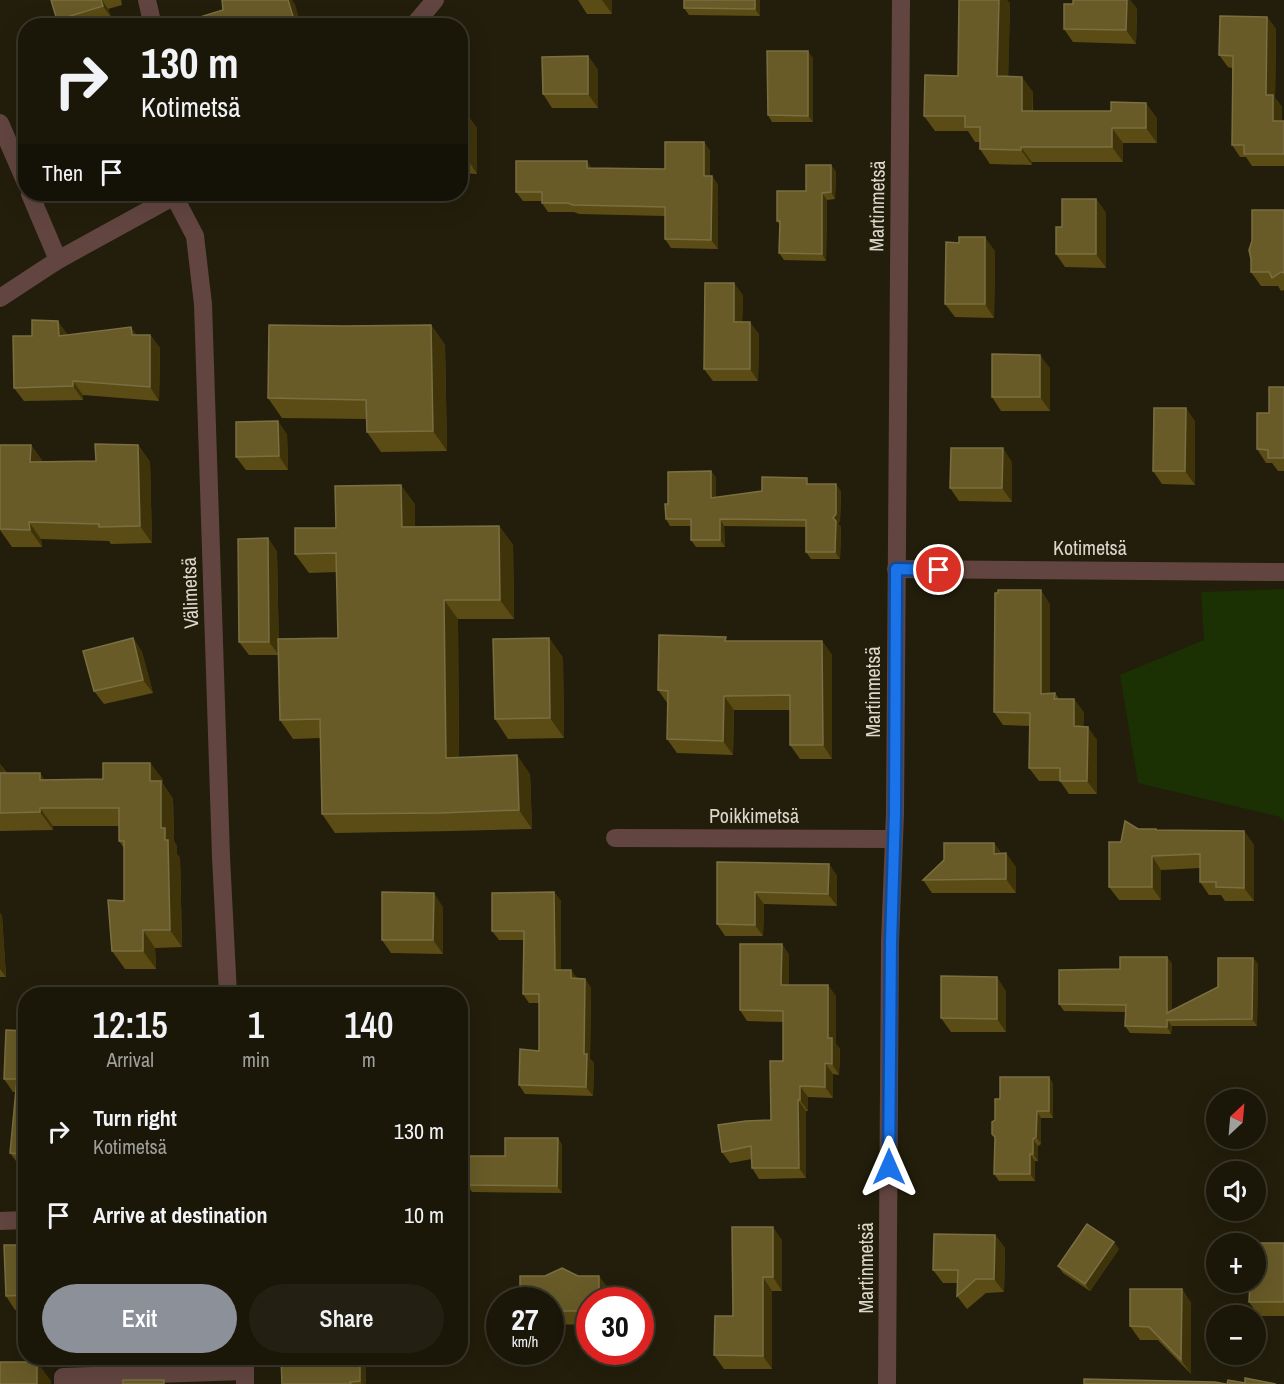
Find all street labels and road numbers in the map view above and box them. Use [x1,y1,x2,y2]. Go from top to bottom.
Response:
street label: Martinmetsä [862,160,891,252]
street label: Kotimetsä [1053,534,1127,561]
street label: Välimetsä [175,557,204,629]
street label: Martinmetsä [859,646,886,738]
street label: Poikkimetsä [709,802,799,829]
street label: Martinmetsä [852,1222,879,1314]

